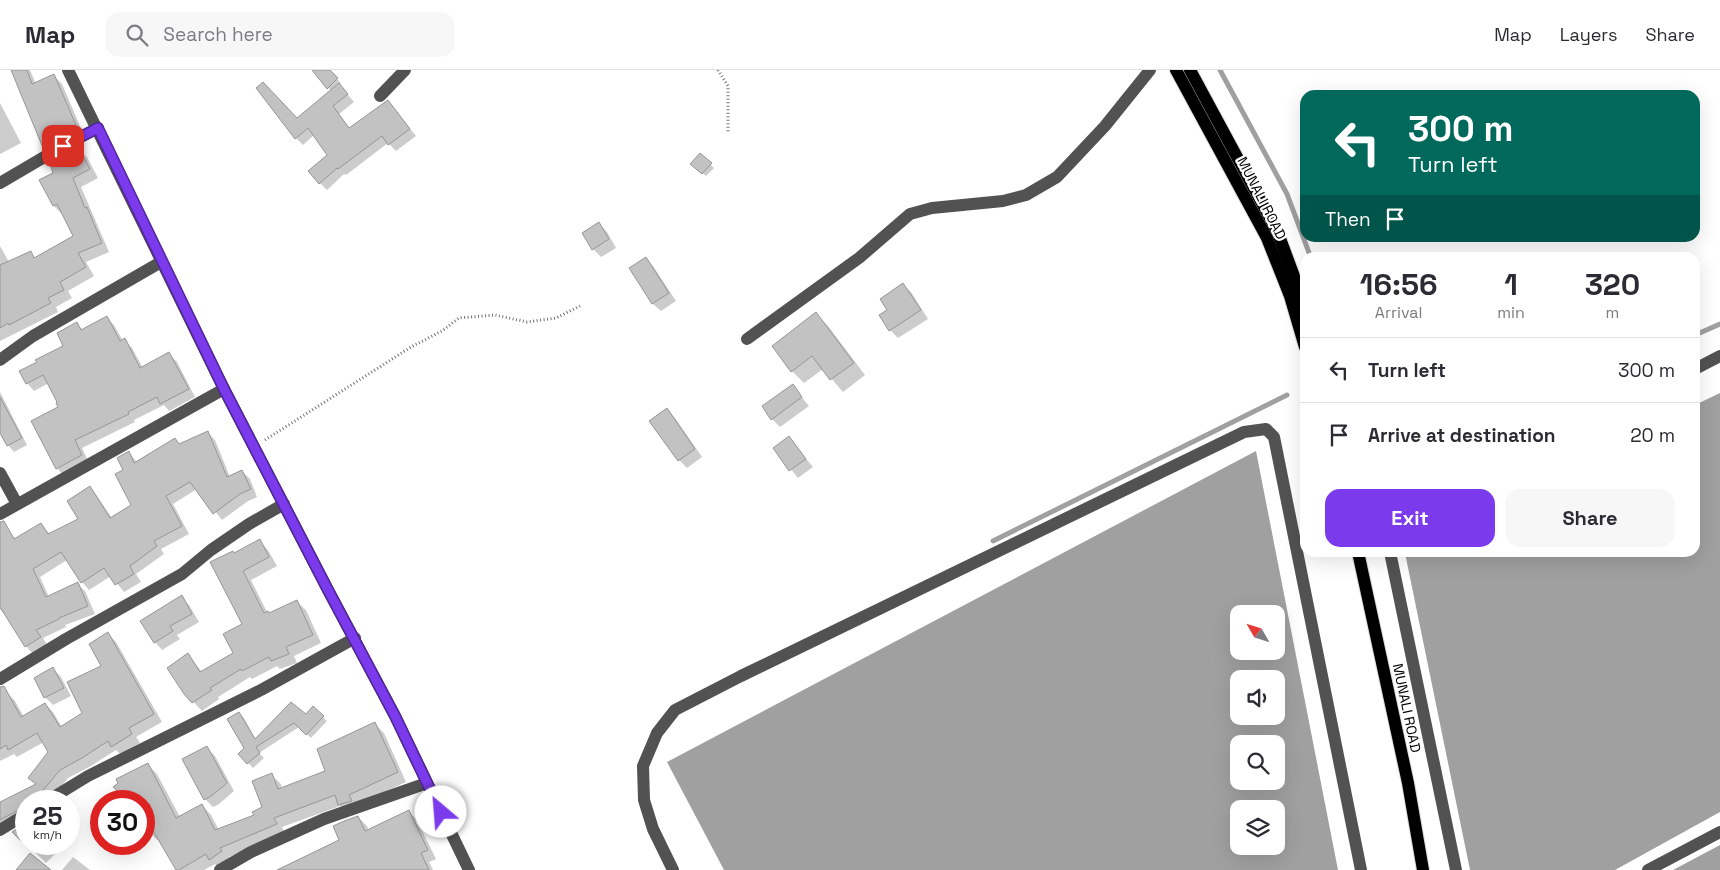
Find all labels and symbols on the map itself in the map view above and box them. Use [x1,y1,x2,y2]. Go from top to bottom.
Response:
pin [42,125,84,167]
street label: MUNALI ROAD [1233,154,1291,242]
north arrow [1230,605,1285,660]
street label: MUNALI ROAD [1389,662,1425,754]
position arrow [414,785,466,837]
speed limit sign: 30 [90,790,155,855]

